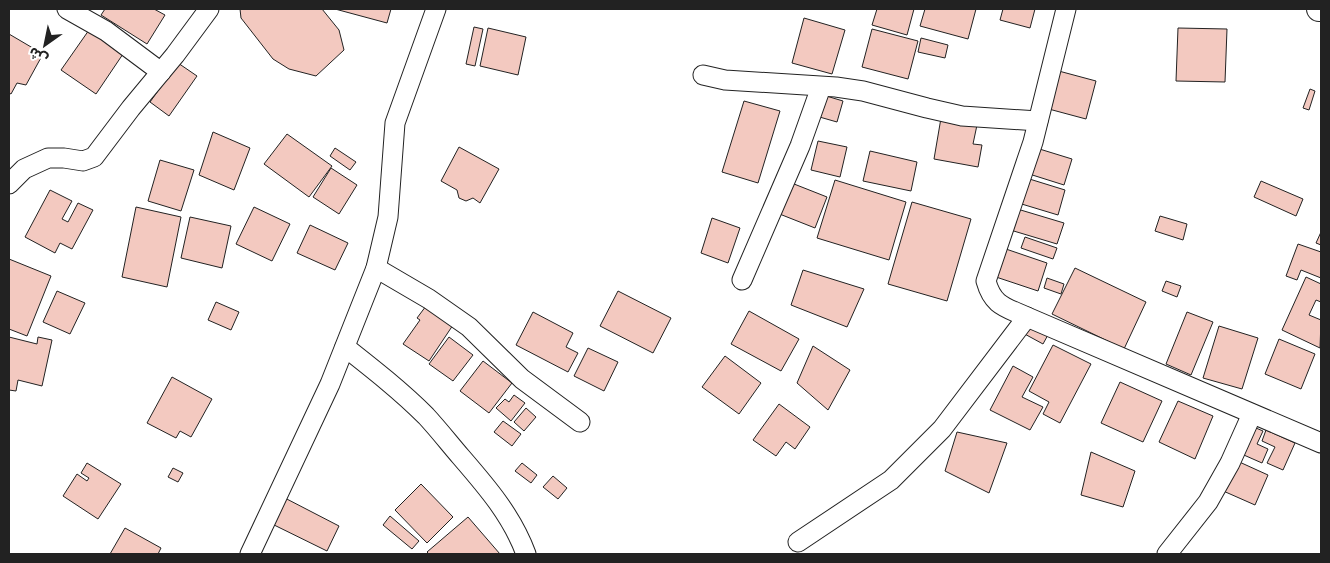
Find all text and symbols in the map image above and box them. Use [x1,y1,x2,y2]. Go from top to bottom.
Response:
north arrow [20,20,70,70]
text: ش [25,44,50,69]

